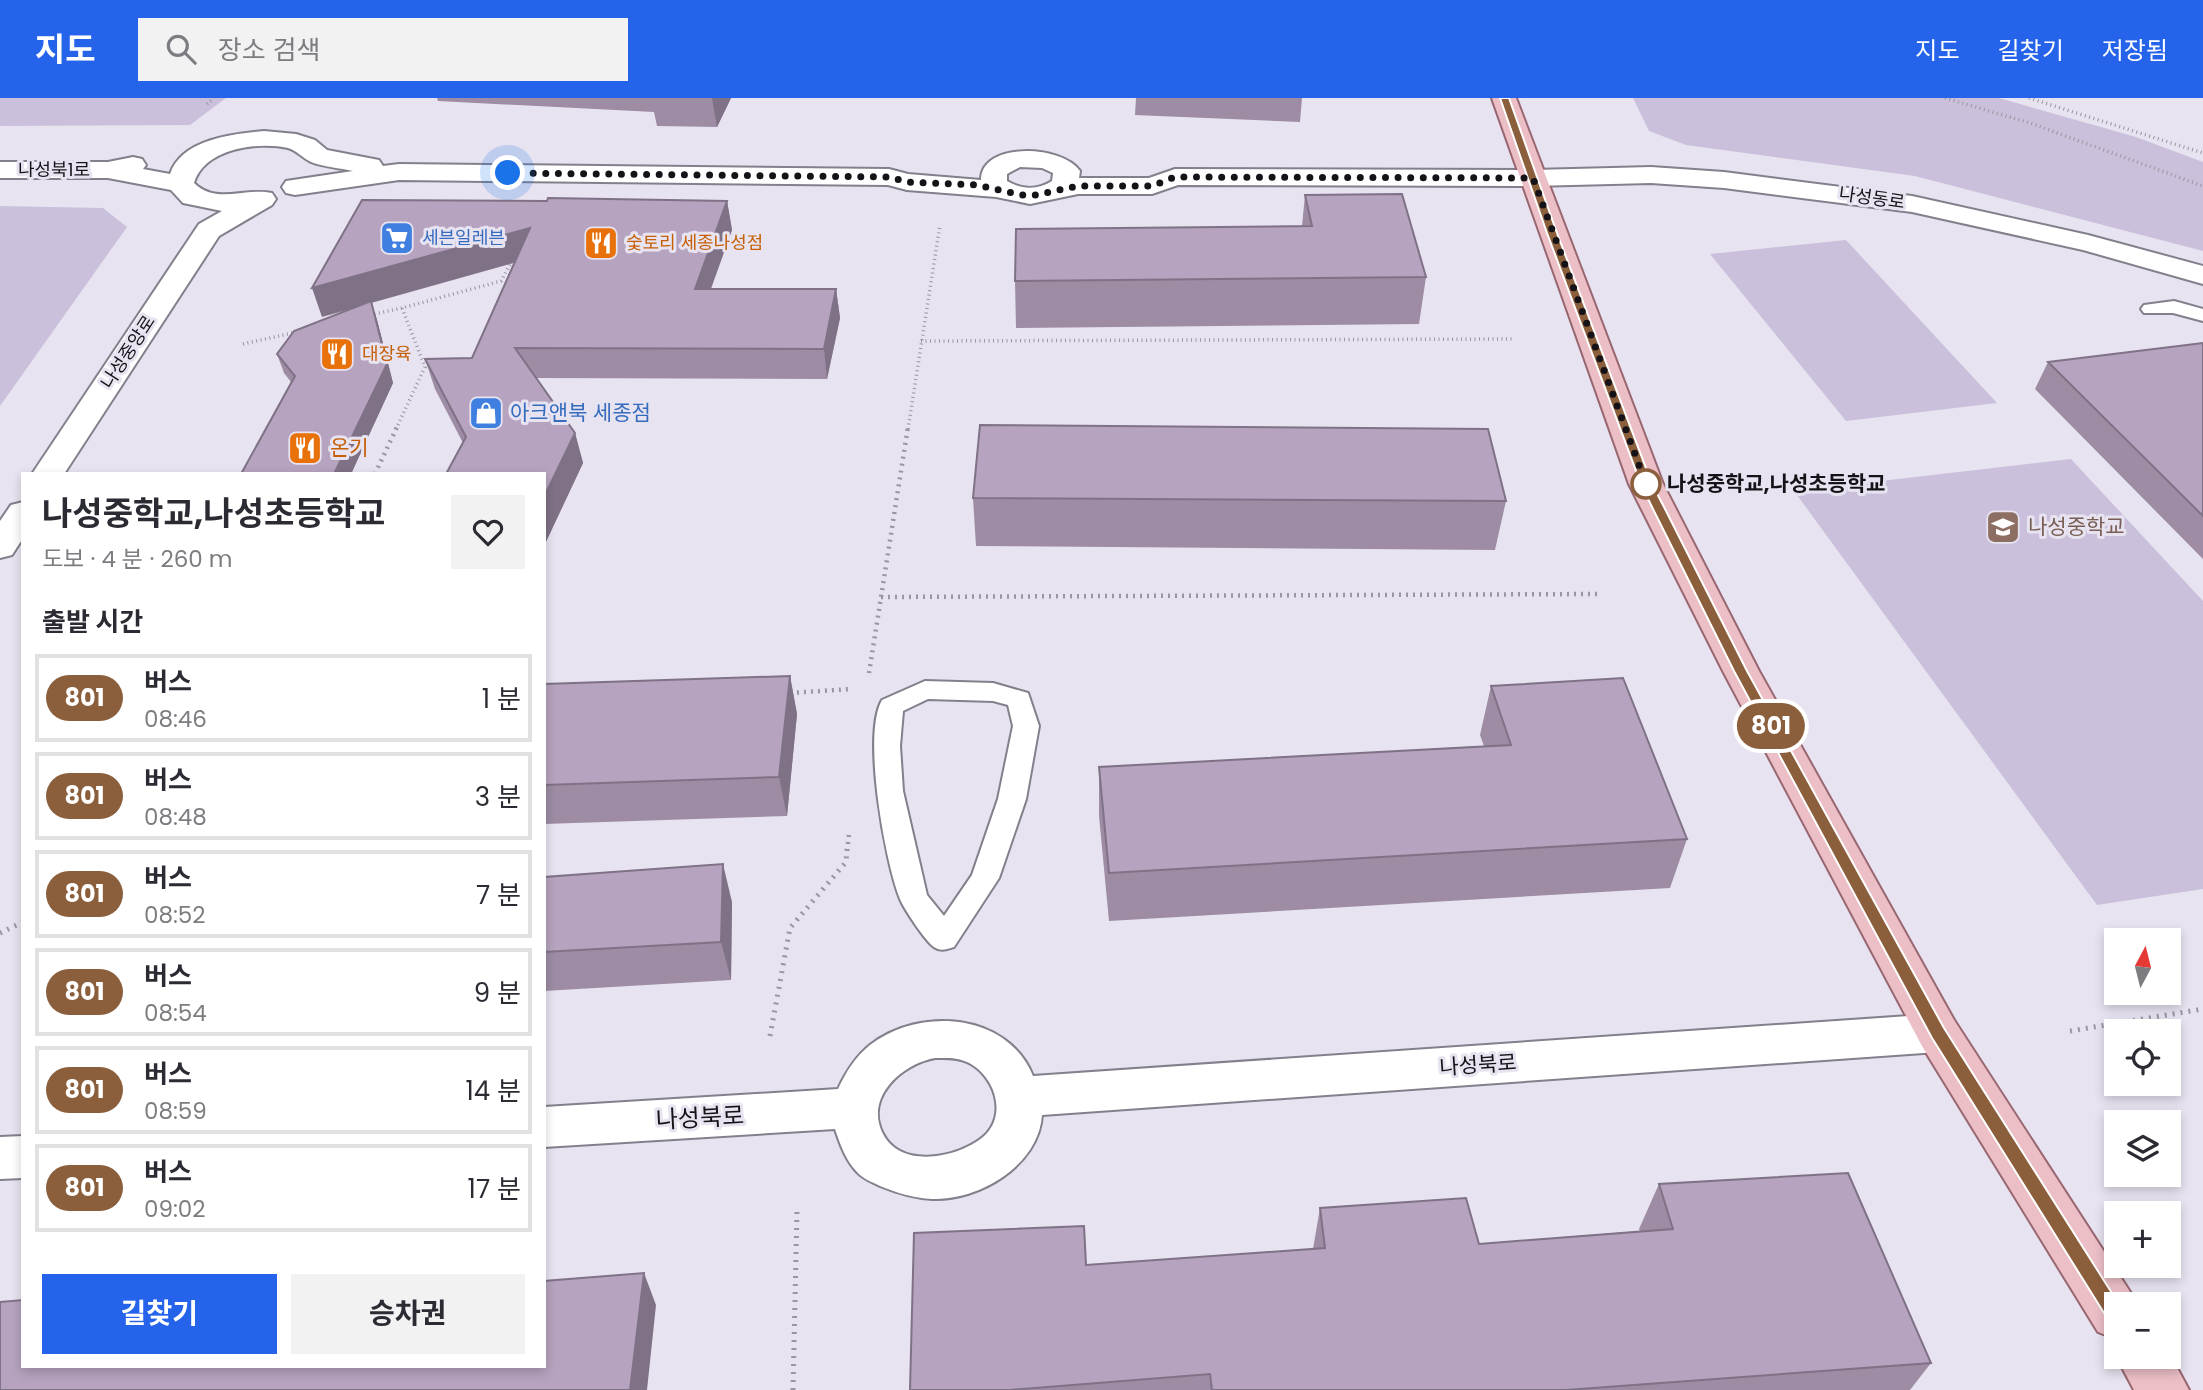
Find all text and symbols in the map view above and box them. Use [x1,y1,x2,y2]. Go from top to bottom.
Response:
search box [138,18,628,81]
text: 지도 [35,26,96,73]
icon: search [162,30,200,68]
text: 장소 검색 [218,32,320,68]
text: 지도 [1915,34,1960,67]
text: 길찾기 [1998,34,2064,67]
text: 저장됨 [2102,34,2168,67]
your location [490,155,525,190]
street label: 나성북1로 [18,157,90,182]
street label: 나성동로 [1838,181,1907,214]
supermarket icon: 세븐일레븐 [378,219,416,257]
restaurant icon: 숯토리 세종나성점 [582,224,620,262]
place label: 세븐일레븐 [422,225,505,250]
place label: 숯토리 세종나성점 [626,230,763,255]
street label: 나성중앙로 [95,310,161,393]
restaurant icon: 대장육 [318,335,356,373]
place label: 대장육 [362,341,412,366]
shop icon: 아크앤북 세종점 [467,394,505,432]
place label: 아크앤북 세종점 [510,398,651,427]
restaurant icon: 온기 [286,429,324,467]
place label: 온기 [330,433,369,462]
marker: 나성중학교,나성초등학교 [1631,469,1661,499]
place label: 나성중학교,나성초등학교 [1667,469,1886,498]
text: 나성중학교,나성초등학교 [42,490,385,537]
button: heart [451,495,525,569]
school or university icon: 나성중학교 [1984,508,2022,546]
place label: 나성중학교 [2028,512,2125,541]
text: 도보 · 4 분 · 260 m [42,543,233,575]
text: 출발 시간 [42,604,143,640]
text: 버스 [144,664,192,700]
text: 801 [64,681,105,714]
text: 1 분 [482,681,521,717]
text: 08:46 [144,703,207,735]
line badge: 801 [1731,703,1811,749]
text: 801 [1751,709,1791,742]
text: 버스 [144,762,192,798]
text: 801 [64,779,105,812]
text: 3 분 [475,779,521,815]
text: 08:48 [144,801,207,833]
text: 버스 [144,860,192,896]
text: 801 [64,877,105,910]
text: 7 분 [476,877,521,913]
text: 08:52 [144,899,206,931]
north arrow [2104,928,2180,1004]
map controls [2104,928,2181,1369]
text: 버스 [144,958,192,994]
text: 801 [64,975,105,1008]
text: 9 분 [474,975,521,1011]
text: 08:54 [144,997,207,1029]
button: locate [2104,1019,2181,1096]
street label: 나성북로 [1438,1047,1518,1082]
text: 버스 [144,1056,192,1092]
text: 801 [64,1073,105,1106]
text: 14 분 [465,1073,521,1109]
text: 08:59 [144,1095,207,1127]
street label: 나성북로 [655,1099,745,1136]
button: layers [2104,1110,2181,1187]
text: 버스 [144,1154,192,1190]
text: 801 [64,1171,105,1204]
text: 17 분 [468,1171,521,1207]
text: 09:02 [144,1193,206,1225]
button: + [2104,1201,2181,1278]
button: 길찾기 [42,1274,277,1354]
button: 승차권 [291,1274,525,1354]
button: − [2104,1292,2181,1369]

